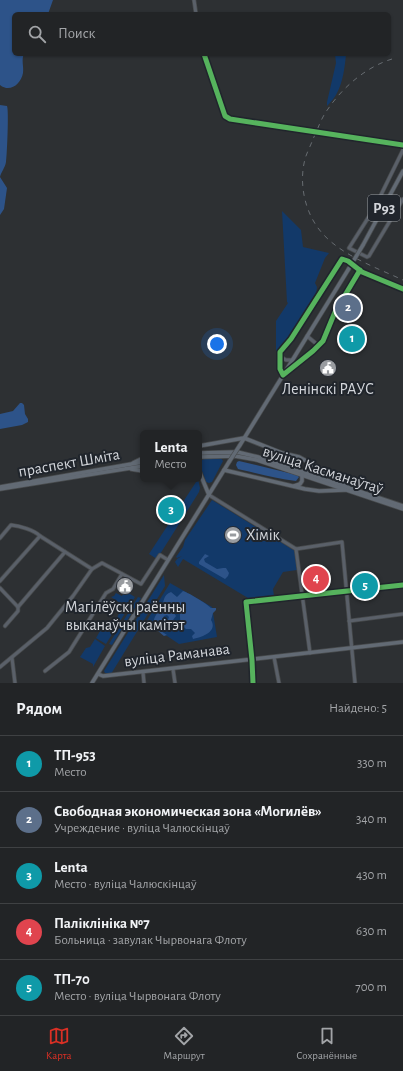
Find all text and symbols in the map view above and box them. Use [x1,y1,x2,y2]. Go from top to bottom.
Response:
search box [12,12,391,56]
icon: search [26,23,48,45]
text: Поиск [58,26,96,41]
road number: Р93 [368,195,400,221]
pin: 2 [335,293,361,323]
pin: 1 [339,324,365,354]
your location [207,334,227,354]
public building icon: Ленінскі РАУС [318,358,338,378]
place label: Ленінскі РАУС [282,381,374,397]
popup [140,430,202,482]
text: Lenta [154,440,188,455]
street label: вуліца Касманаўтаў [261,443,385,498]
street label: праспект Шміта [17,446,121,480]
text: Место [154,458,187,471]
pin: 3 [158,495,184,525]
sports icon: Хімік [223,525,243,545]
place label: Хімік [246,527,280,543]
pin: 4 [303,564,329,594]
pin: 5 [352,571,378,601]
public building icon: Магілёўскі раённы выканаўчы камітэт [115,576,135,596]
place label: Магілёўскі раённы выканаўчы камітэт [65,599,185,634]
street label: вуліца Раманава [123,641,231,670]
text: Рядом [16,700,62,717]
text: Найдено: 5 [329,702,387,715]
text: ТП-953 [54,748,96,763]
text: 1 [27,757,31,770]
text: 330 m [357,757,387,770]
text: Место [54,766,86,779]
text: Свободная экономическая зона «Могилёв» [54,804,322,819]
text: 2 [26,813,32,826]
text: 340 m [356,813,387,826]
text: Учреждение · вуліца Чалюскінцаў [54,822,230,835]
text: Lenta [54,860,88,875]
text: 3 [26,869,32,882]
text: 430 m [356,869,387,882]
text: Место · вуліца Чалюскінцаў [54,878,196,891]
text: Паліклініка №7 [54,916,150,931]
text: 4 [26,925,32,938]
text: 630 m [356,925,387,938]
text: Больница · завулак Чырвонага Флоту [54,934,247,947]
text: ТП-70 [54,972,90,987]
text: 5 [26,981,32,994]
text: 700 m [355,981,387,994]
text: Место · вуліца Чырвонага Флоту [54,990,221,1003]
tab: Карта [46,1025,72,1062]
tab: Маршрут [163,1025,205,1062]
tab: Сохранённые [296,1025,357,1062]

